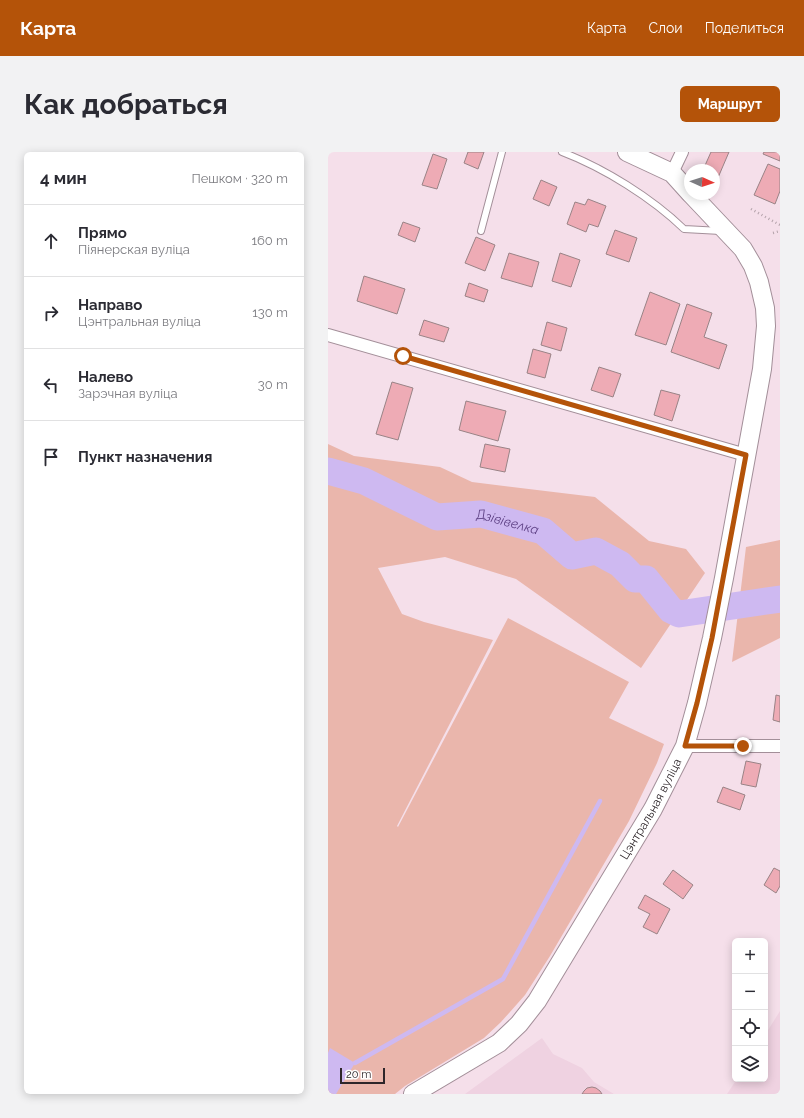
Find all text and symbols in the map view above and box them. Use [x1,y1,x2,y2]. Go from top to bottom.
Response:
text: Карта [20,17,76,39]
text: Карта [587,20,626,36]
text: Слои [648,20,683,36]
text: Поделиться [705,20,784,36]
button: Маршрут [680,86,780,122]
text: Как добраться [24,88,228,121]
north arrow [684,164,720,200]
text: 4 мин [40,168,87,188]
text: Пешком · 320 m [191,171,288,186]
text: Прямо [78,224,127,242]
icon: ahead [40,230,62,252]
text: 160 m [251,233,288,248]
text: Піянерская вуліца [78,242,190,257]
text: Направо [78,296,142,314]
icon: right [40,302,62,324]
text: 130 m [252,305,288,320]
text: Цэнтральная вуліца [78,314,201,329]
route start [394,347,412,365]
text: Налево [78,368,133,386]
icon: left [40,374,62,396]
text: 30 m [258,377,288,392]
text: Зарэчная вуліца [78,386,178,401]
icon: arrive [40,446,62,468]
text: Пункт назначения [78,448,212,466]
water label: Дзівівелка [474,507,541,538]
route end [734,737,752,755]
street label: Цэнтральная вуліца [617,756,684,862]
map controls [732,938,768,1082]
button: + [732,938,768,974]
button: − [732,974,768,1010]
button: locate [732,1010,768,1046]
button: layers [732,1046,768,1082]
scale bar [340,1066,385,1085]
text: 20 m [346,1068,371,1081]

